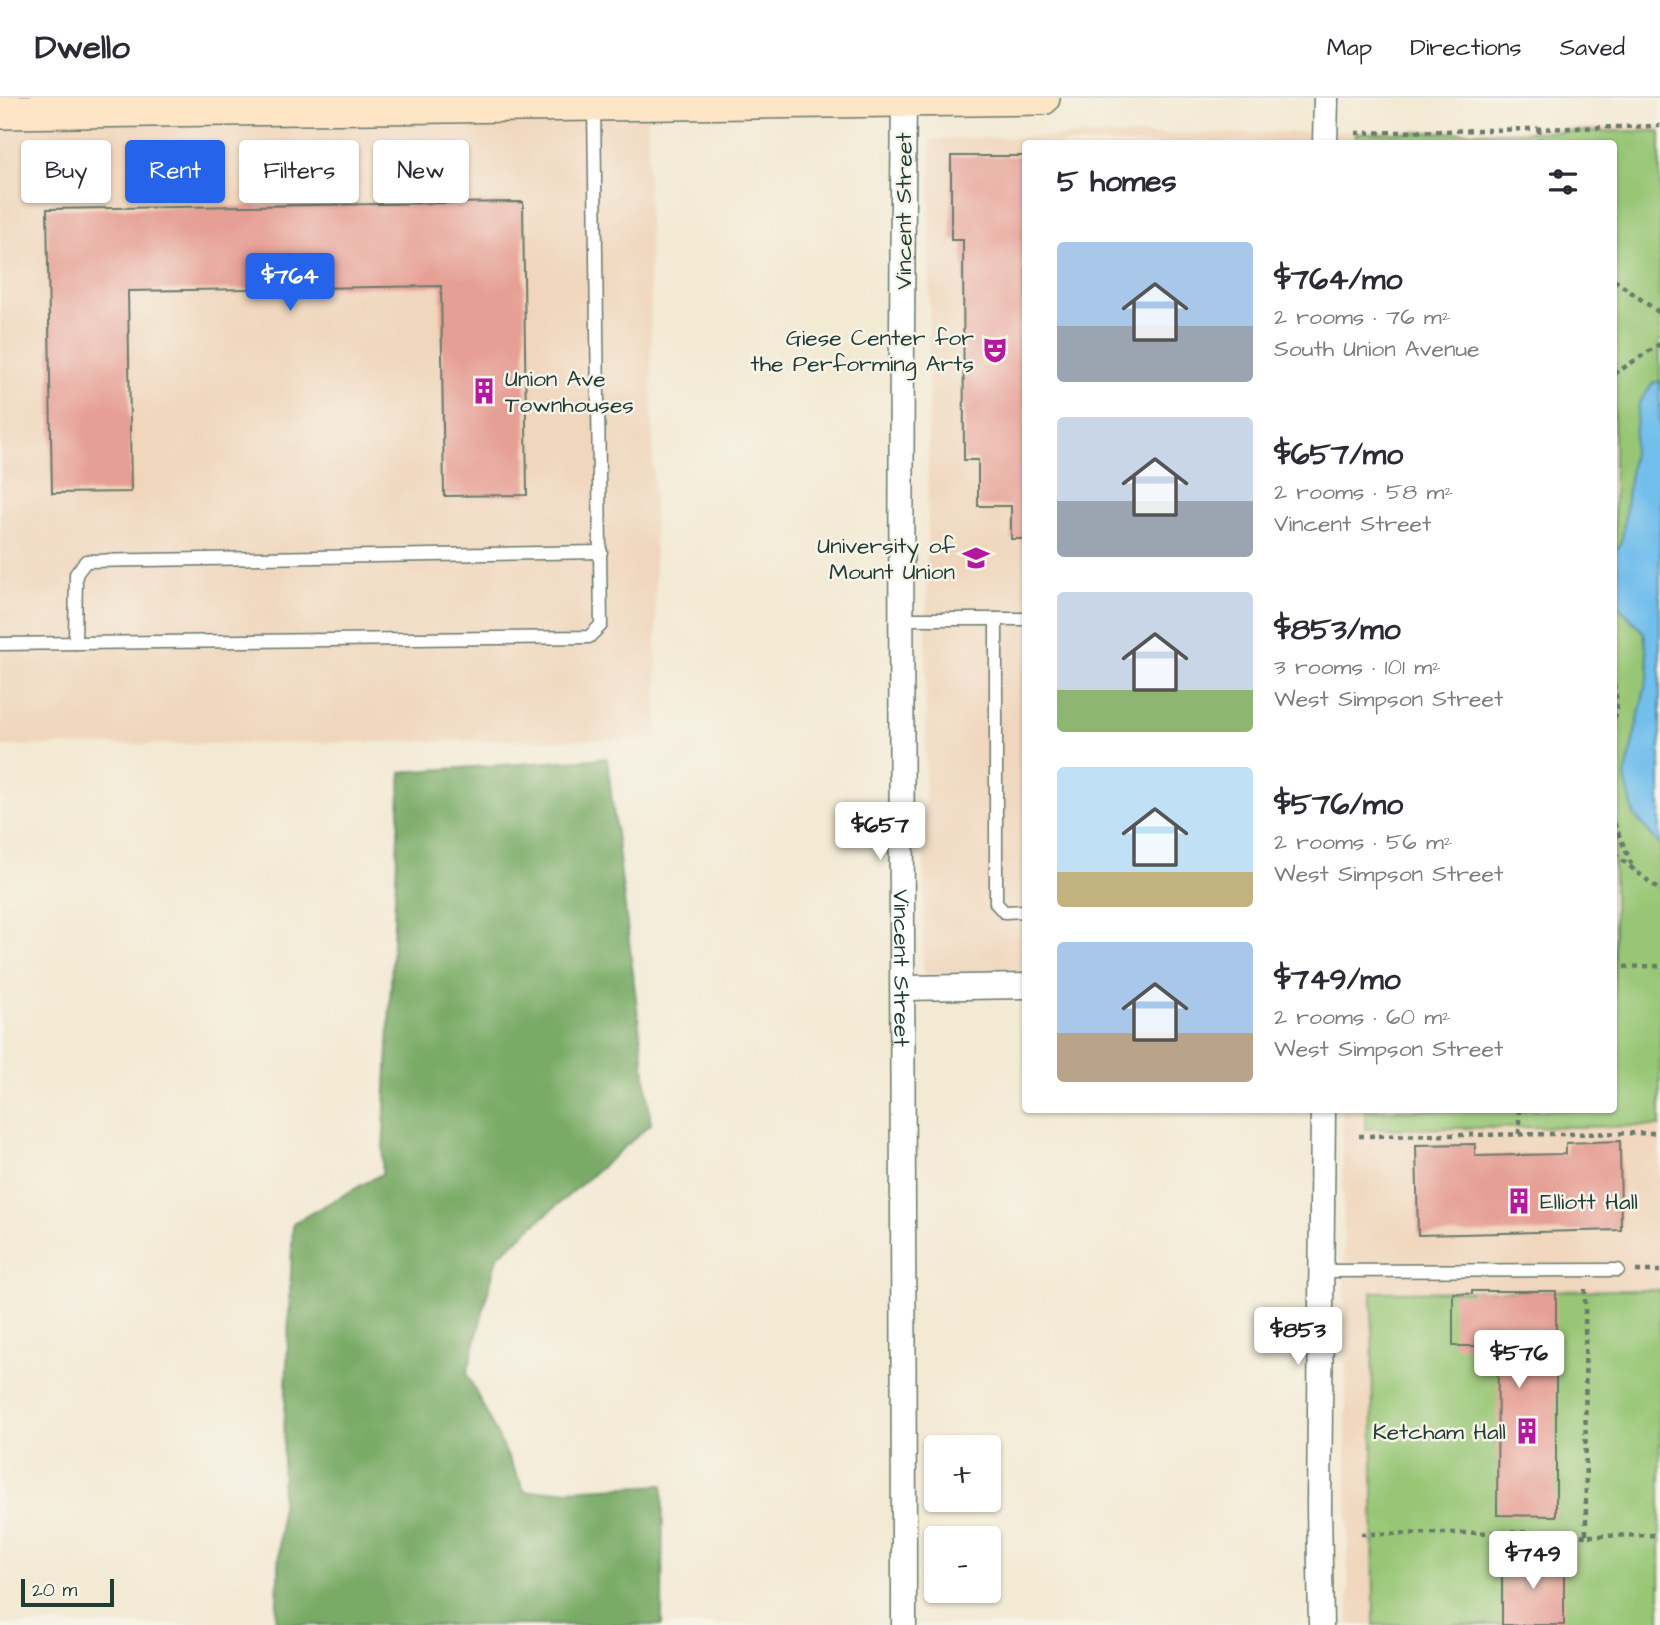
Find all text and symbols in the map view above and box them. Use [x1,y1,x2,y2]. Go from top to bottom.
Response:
text: Dwello [35,25,130,71]
text: Map [1327,31,1372,65]
text: Directions [1410,31,1522,65]
text: Saved [1560,31,1625,65]
street label: Vincent Street [888,132,920,290]
chip: Buy [21,140,111,203]
chip: Rent [125,140,225,203]
chip: Filters [239,140,359,203]
chip: New [373,140,469,203]
text: 5 homes [1057,161,1177,203]
icon: filters [1544,163,1582,201]
pin: $764 [249,254,331,313]
text: $764/mo [1274,259,1402,301]
text: $764 [261,260,319,292]
icon: home [1113,270,1197,354]
text: 2 rooms · 76 m² [1274,301,1450,333]
place label: Giese Center for the Performing Arts [750,322,974,381]
text: South Union Avenue [1274,333,1480,365]
theatre icon: Giese Center for the Performing Arts [980,335,1010,365]
place label: Union Ave Townhouses [505,363,634,421]
building icon: Union Ave Townhouses [469,376,499,406]
text: $657/mo [1274,434,1403,476]
icon: home [1113,445,1197,529]
text: 2 rooms · 58 m² [1274,476,1453,508]
text: Vincent Street [1274,508,1431,540]
place label: University of Mount Union [817,530,955,588]
school or university icon: University of Mount Union [961,543,991,573]
text: $853/mo [1274,609,1401,651]
icon: home [1113,620,1197,704]
text: 3 rooms · 101 m² [1274,651,1441,683]
text: West Simpson Street [1274,683,1503,715]
text: $576/mo [1274,784,1403,826]
icon: home [1113,795,1197,879]
pin: $657 [839,802,921,862]
text: $657 [851,809,909,841]
text: 2 rooms · 56 m² [1274,826,1452,858]
text: West Simpson Street [1274,858,1503,890]
street label: Vincent Street [885,889,917,1047]
text: $749/mo [1274,959,1401,1001]
icon: home [1113,970,1197,1054]
text: 2 rooms · 60 m² [1274,1001,1451,1033]
text: West Simpson Street [1274,1033,1503,1065]
building icon: Elliott Hall [1504,1186,1534,1216]
place label: Elliott Hall [1540,1186,1638,1218]
pin: $853 [1257,1308,1339,1367]
text: $853 [1270,1314,1326,1346]
pin: $576 [1478,1330,1560,1390]
text: $576 [1490,1337,1548,1369]
place label: Ketcham Hall [1373,1416,1506,1448]
building icon: Ketcham Hall [1512,1416,1542,1446]
map controls [924,1435,1001,1603]
button: + [924,1435,1001,1512]
button: − [924,1526,1001,1603]
pin: $749 [1492,1532,1574,1591]
text: $749 [1505,1538,1561,1570]
scale bar [21,1576,114,1608]
text: 20 m [32,1577,77,1604]

